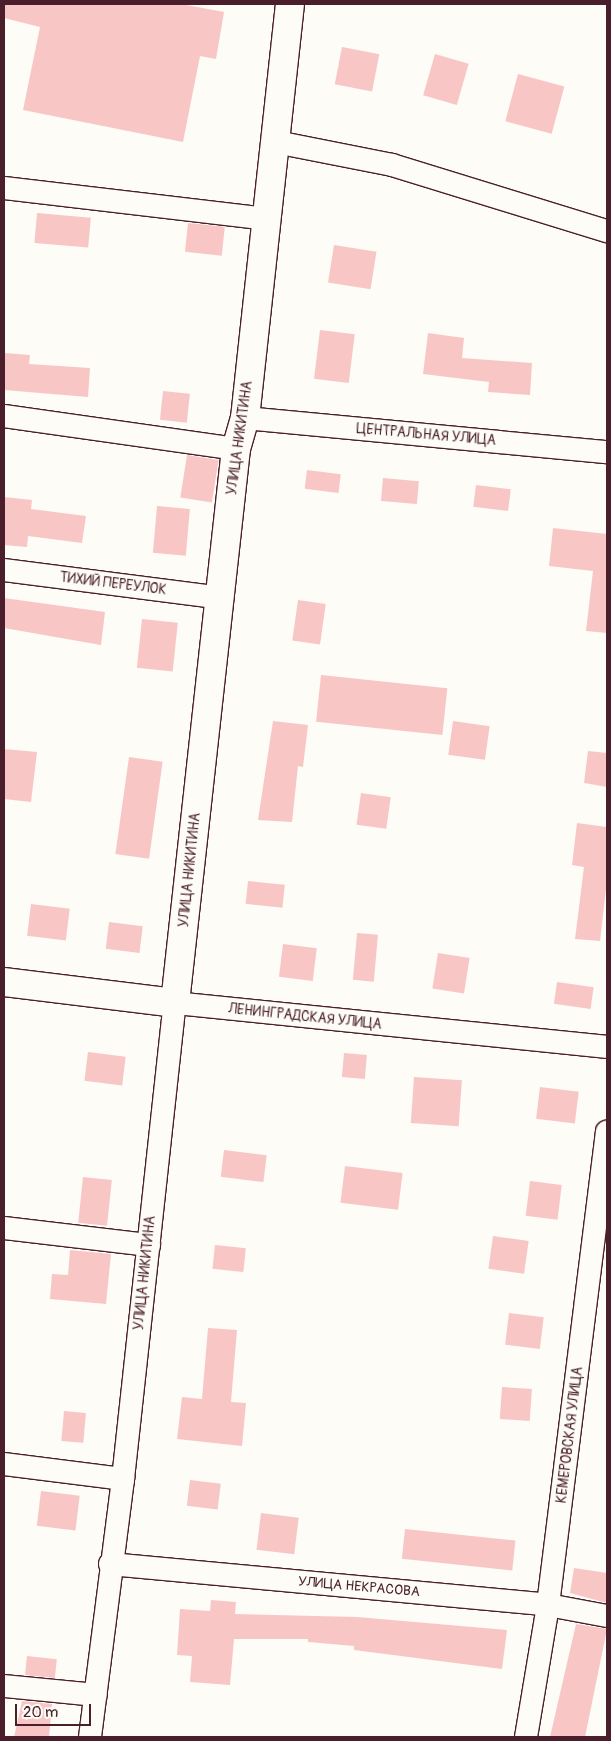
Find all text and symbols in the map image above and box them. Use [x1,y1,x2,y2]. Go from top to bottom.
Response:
street label: УЛИЦА НИКИТИНА [224,380,256,496]
street label: ЦЕНТРАЛЬНАЯ УЛИЦА [356,421,496,449]
street label: ТИХИЙ ПЕРЕУЛОК [59,569,167,599]
street label: УЛИЦА НИКИТИНА [176,812,204,928]
street label: ЛЕНИНГРАДСКАЯ УЛИЦА [227,1001,383,1033]
street label: УЛИЦА НИКИТИНА [131,1215,159,1331]
street label: КЕМЕРОВСКАЯ УЛИЦА [553,1366,587,1504]
street label: УЛИЦА НЕКРАСОВА [297,1573,421,1601]
scale bar [18,1694,94,1726]
text: 20 m [23,1703,58,1722]

